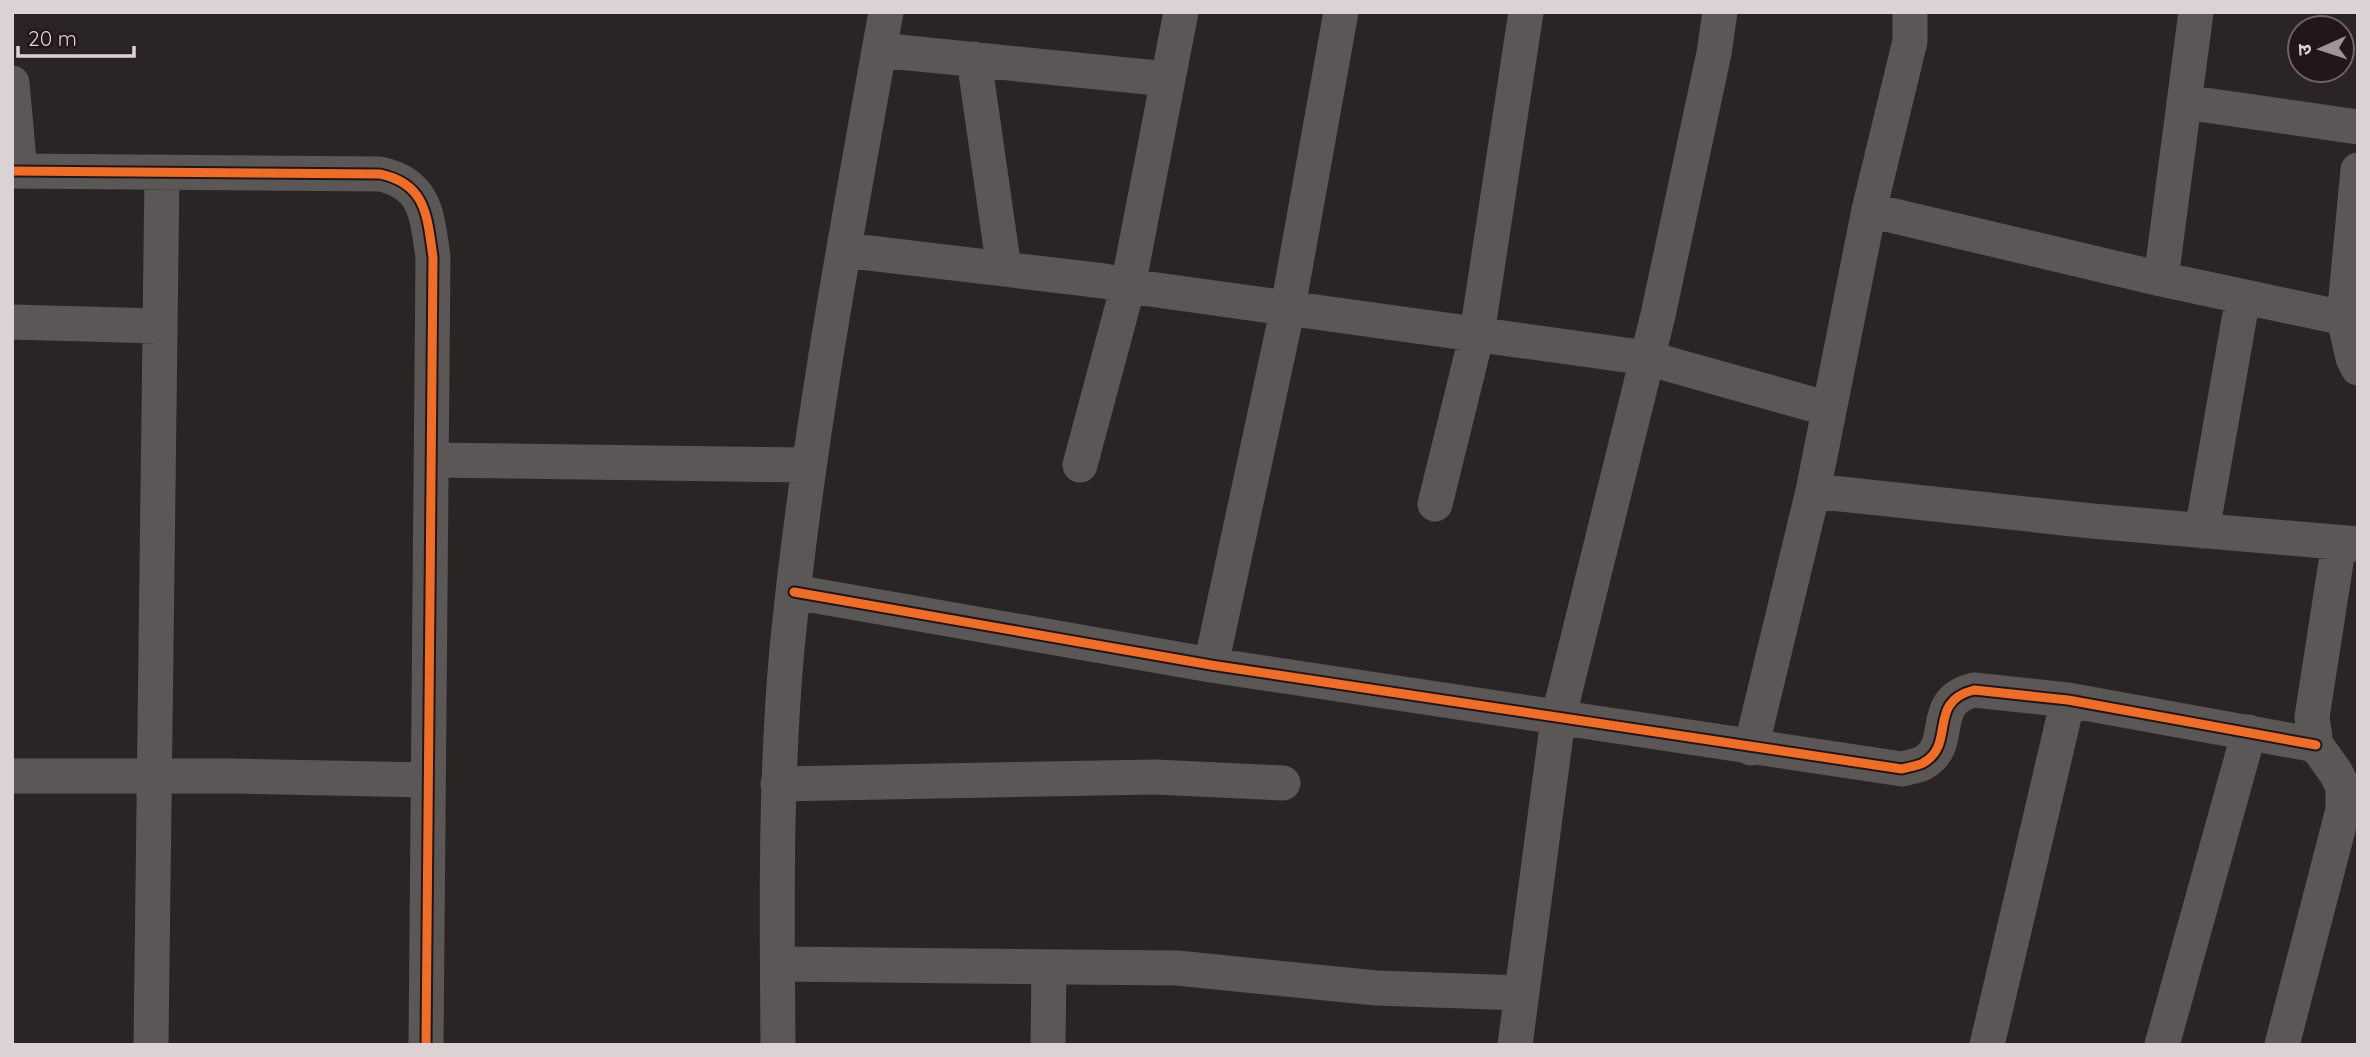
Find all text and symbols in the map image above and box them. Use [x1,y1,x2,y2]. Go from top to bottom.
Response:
scale bar [18,14,133,58]
north arrow [2286,14,2356,84]
text: 20 m [28,25,77,51]
text: उ [2292,43,2316,56]

